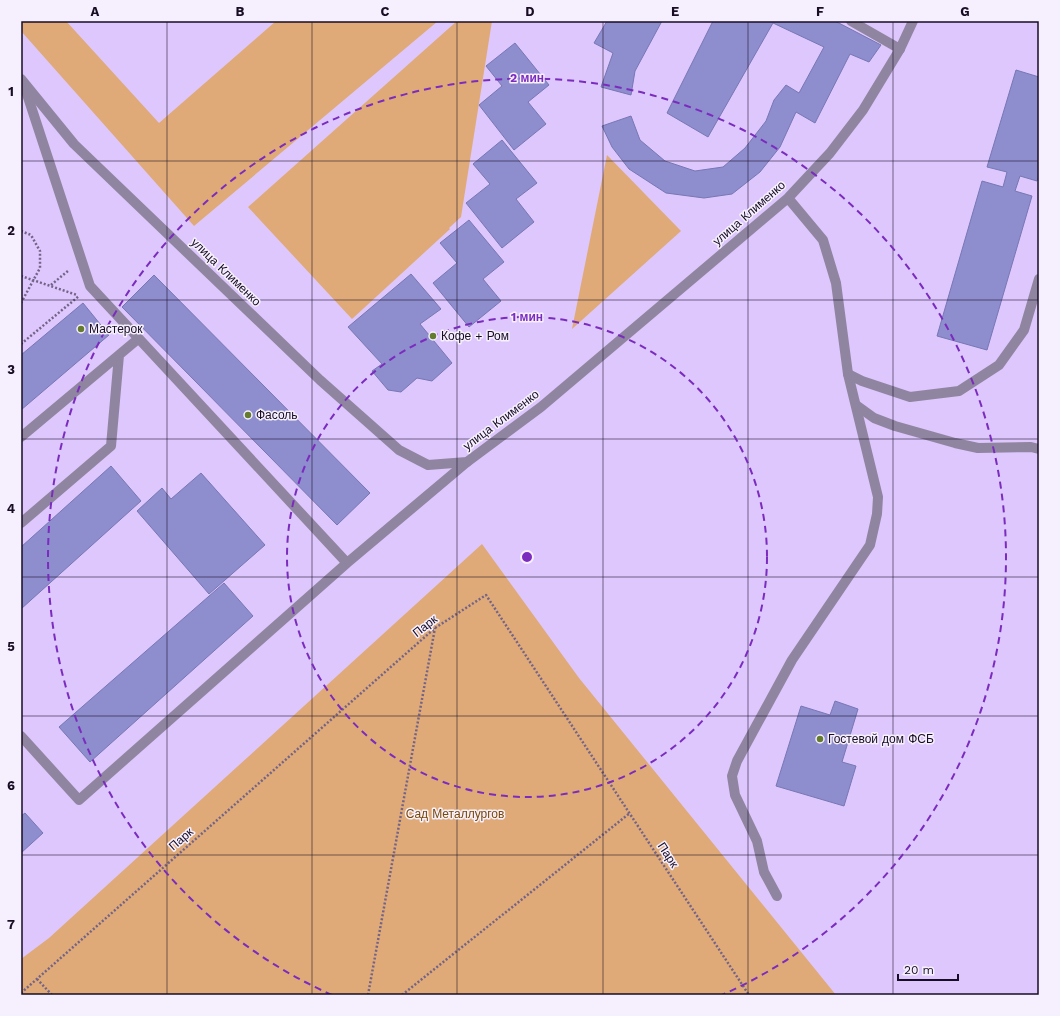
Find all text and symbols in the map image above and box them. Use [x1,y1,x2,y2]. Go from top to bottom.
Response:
text: A [91,4,100,19]
text: B [236,4,245,19]
text: C [381,4,390,19]
text: D [525,4,535,19]
text: E [671,4,679,19]
text: F [816,4,824,19]
text: G [960,4,970,19]
text: 2 мин [510,71,544,85]
text: 1 [8,84,14,99]
street label: улица Клименко [710,178,788,248]
text: 2 [7,223,15,238]
street label: улица Клименко [188,235,264,309]
text: 1 мин [511,310,543,324]
place label: Мастерок [89,322,143,336]
marker: Мастерок [76,324,86,334]
place label: Кофе + Ром [441,329,509,343]
marker: Кофе + Ром [428,331,438,341]
text: 3 [7,362,15,377]
street label: улица Клименко [460,387,542,453]
place label: Фасоль [256,408,298,422]
marker: Фасоль [243,410,253,420]
text: 4 [7,501,16,516]
centre of rings [520,550,534,564]
street label: Парк [410,612,441,640]
text: 5 [7,639,15,654]
place label: Гостевой дом ФСБ [828,732,934,746]
marker: Гостевой дом ФСБ [815,734,825,744]
text: 6 [7,778,15,793]
park label: Сад Металлургов [406,807,504,821]
street label: Парк [166,824,196,853]
street label: Парк [655,840,682,871]
text: 7 [7,917,15,932]
scale bar [898,956,958,982]
text: 20 m [904,963,934,977]

